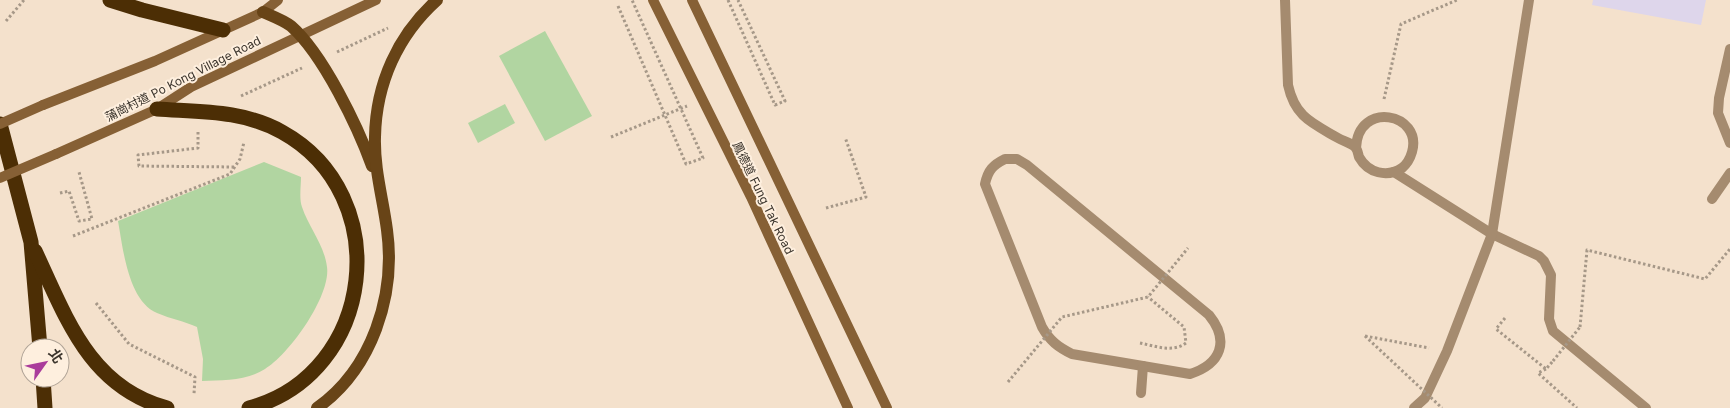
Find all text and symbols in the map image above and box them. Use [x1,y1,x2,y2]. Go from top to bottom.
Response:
street label: 蒲崗村道 Po Kong Village Road [102,33,263,124]
street label: 鳳德道 Fung Tak Road [730,139,797,257]
north arrow [20,338,70,388]
text: 北 [45,345,67,366]

